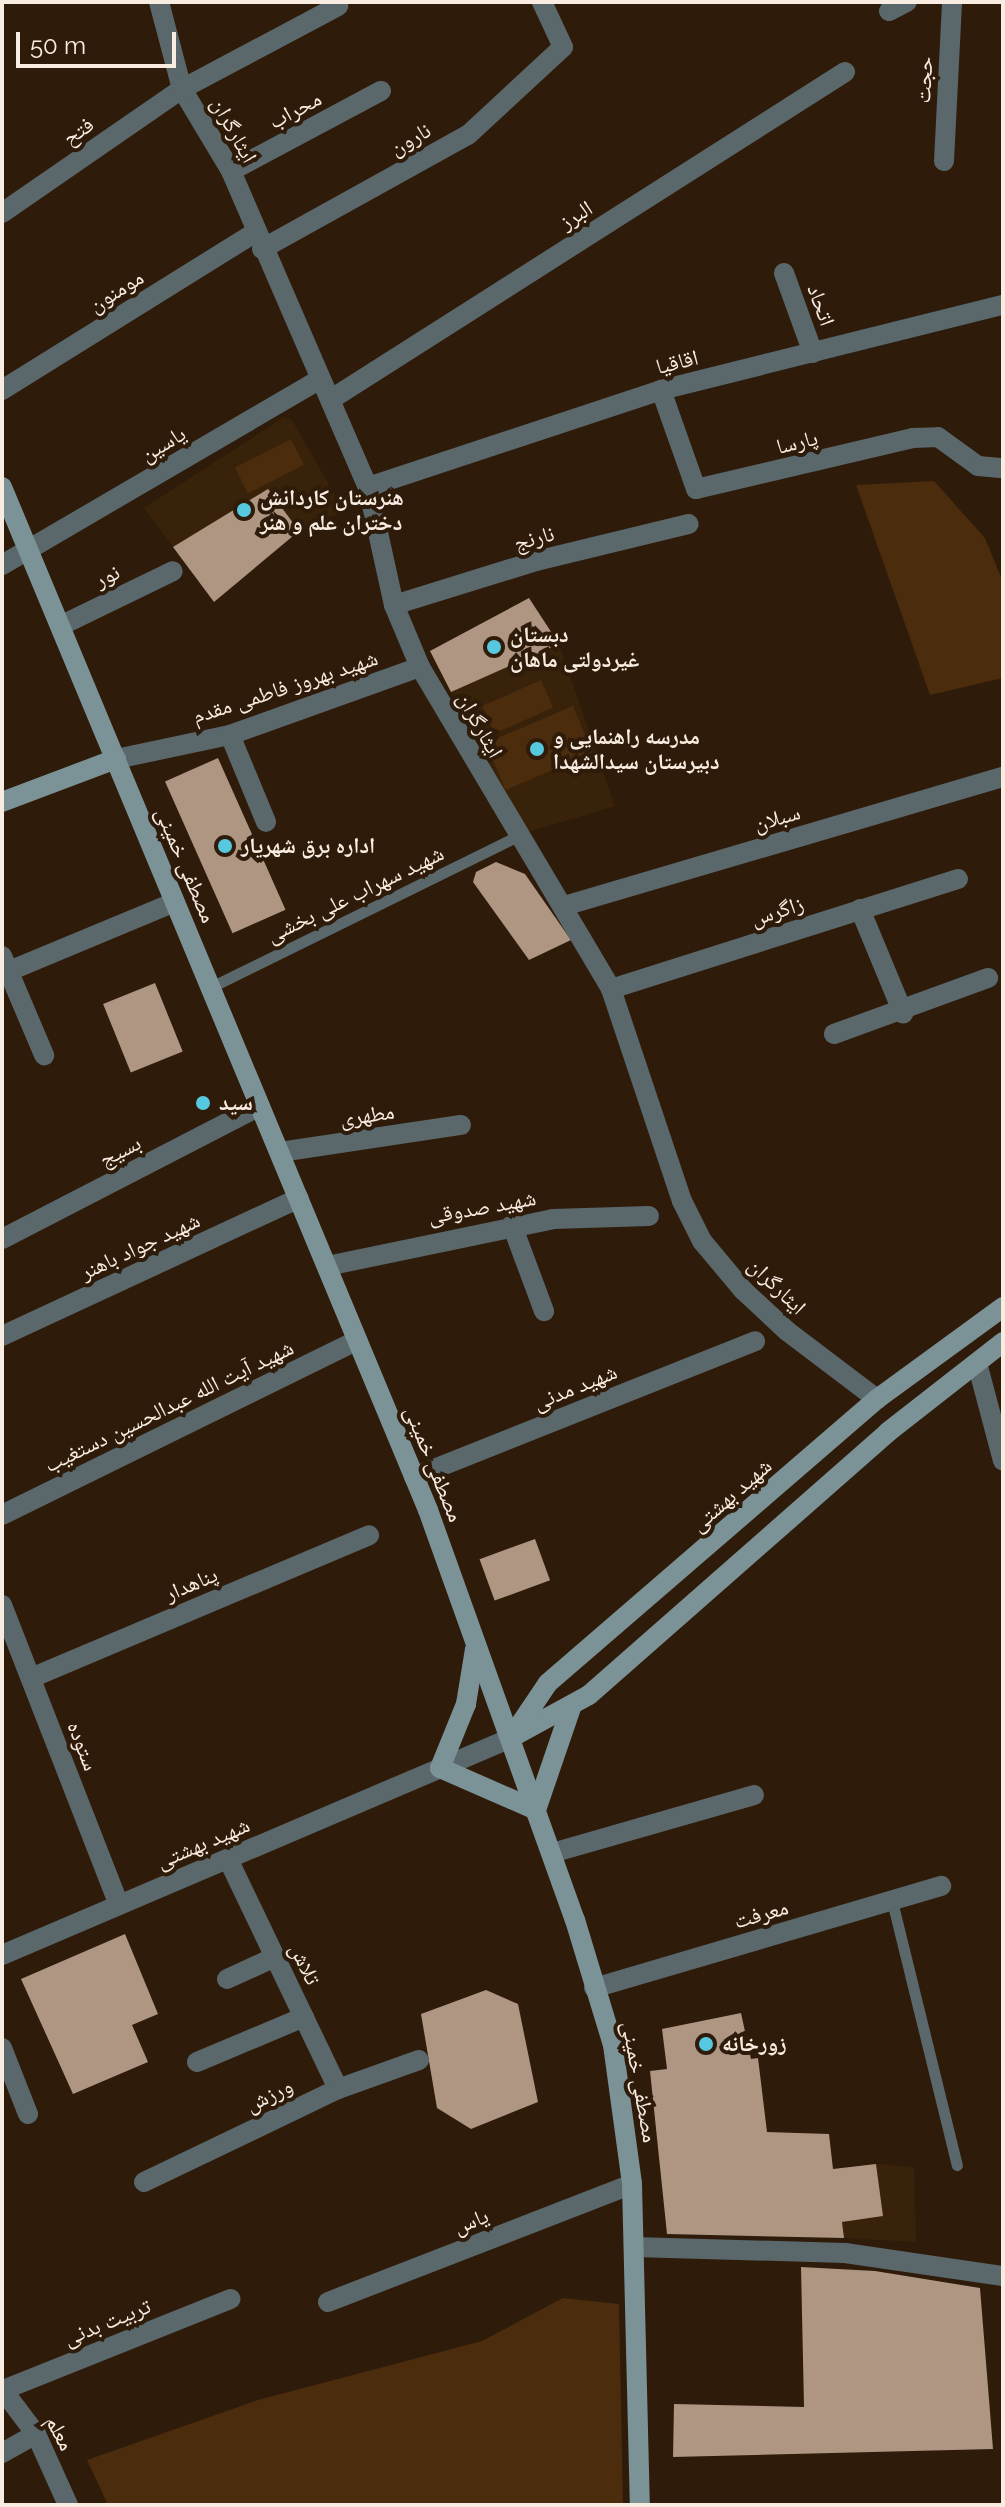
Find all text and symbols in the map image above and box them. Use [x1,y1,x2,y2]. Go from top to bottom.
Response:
scale bar [20,16,180,66]
text: 50 m [30,31,86,60]
street label: حجت [910,56,938,104]
street label: محراب [264,85,326,135]
street label: ایثارگران [205,93,263,167]
street label: فتح [57,111,99,151]
street label: نارون [385,117,435,161]
street label: البرز [555,195,597,235]
street label: مومنون [84,264,148,318]
street label: اتحاد [801,281,841,329]
street label: اقاقیا [653,344,701,380]
street label: یاسین [135,420,191,468]
street label: پارسا [774,424,820,460]
place label: هنرستان کاردانش دختران علم و هنر [260,484,404,536]
marker: هنرستان کاردانش دختران علم و هنر [235,501,253,519]
street label: نارنج [511,520,557,556]
street label: نور [90,559,124,593]
place label: دبستان غیردولتی ماهان [510,621,639,672]
marker: دبستان غیردولتی ماهان [485,638,503,656]
street label: شهید بهروز فاطمی مقدم [189,645,381,729]
street label: ایثارگران [451,688,509,762]
place label: مدرسه راهنمایی و دبیرستان سیدالشهدا [553,723,719,774]
marker: مدرسه راهنمایی و دبیرستان سیدالشهدا [528,740,546,758]
street label: سبلان [751,799,803,837]
street label: مصطفی خمینی [150,803,222,927]
place label: اداره برق شهریار [241,833,375,859]
marker: اداره برق شهریار [216,837,234,855]
street label: شهید سهراب علی بخشی [262,840,448,948]
street label: زاگرس [747,890,807,932]
place label: سید [219,1090,253,1116]
marker: سید [194,1094,212,1112]
street label: مطهری [338,1098,396,1132]
street label: بسیج [95,1129,145,1173]
street label: شهید صدوقی [426,1185,538,1229]
street label: شهید جواد باهنر [76,1207,204,1285]
street label: ایثارگران [742,1252,812,1320]
street label: شهید آیت الله عبدالحسین دستغیب [40,1334,298,1478]
street label: شهید مدنی [529,1358,621,1416]
street label: مصطفی خمینی [399,1402,469,1526]
street label: شهید بهشتی [685,1453,777,1537]
street label: پناهدار [161,1561,221,1607]
street label: ستوده [62,1718,104,1774]
street label: شهید بهشتی [152,1812,254,1874]
street label: معرفت [731,1894,791,1934]
street label: تلاش [284,1939,326,1989]
street label: مصطفی خمینی [616,2019,664,2145]
place label: زورخانه [722,2031,786,2057]
marker: زورخانه [697,2035,715,2053]
street label: ورزش [241,2072,297,2118]
street label: یاس [450,2202,492,2240]
street label: تربیت بدنی [60,2293,154,2351]
street label: معلم [40,2411,80,2455]

